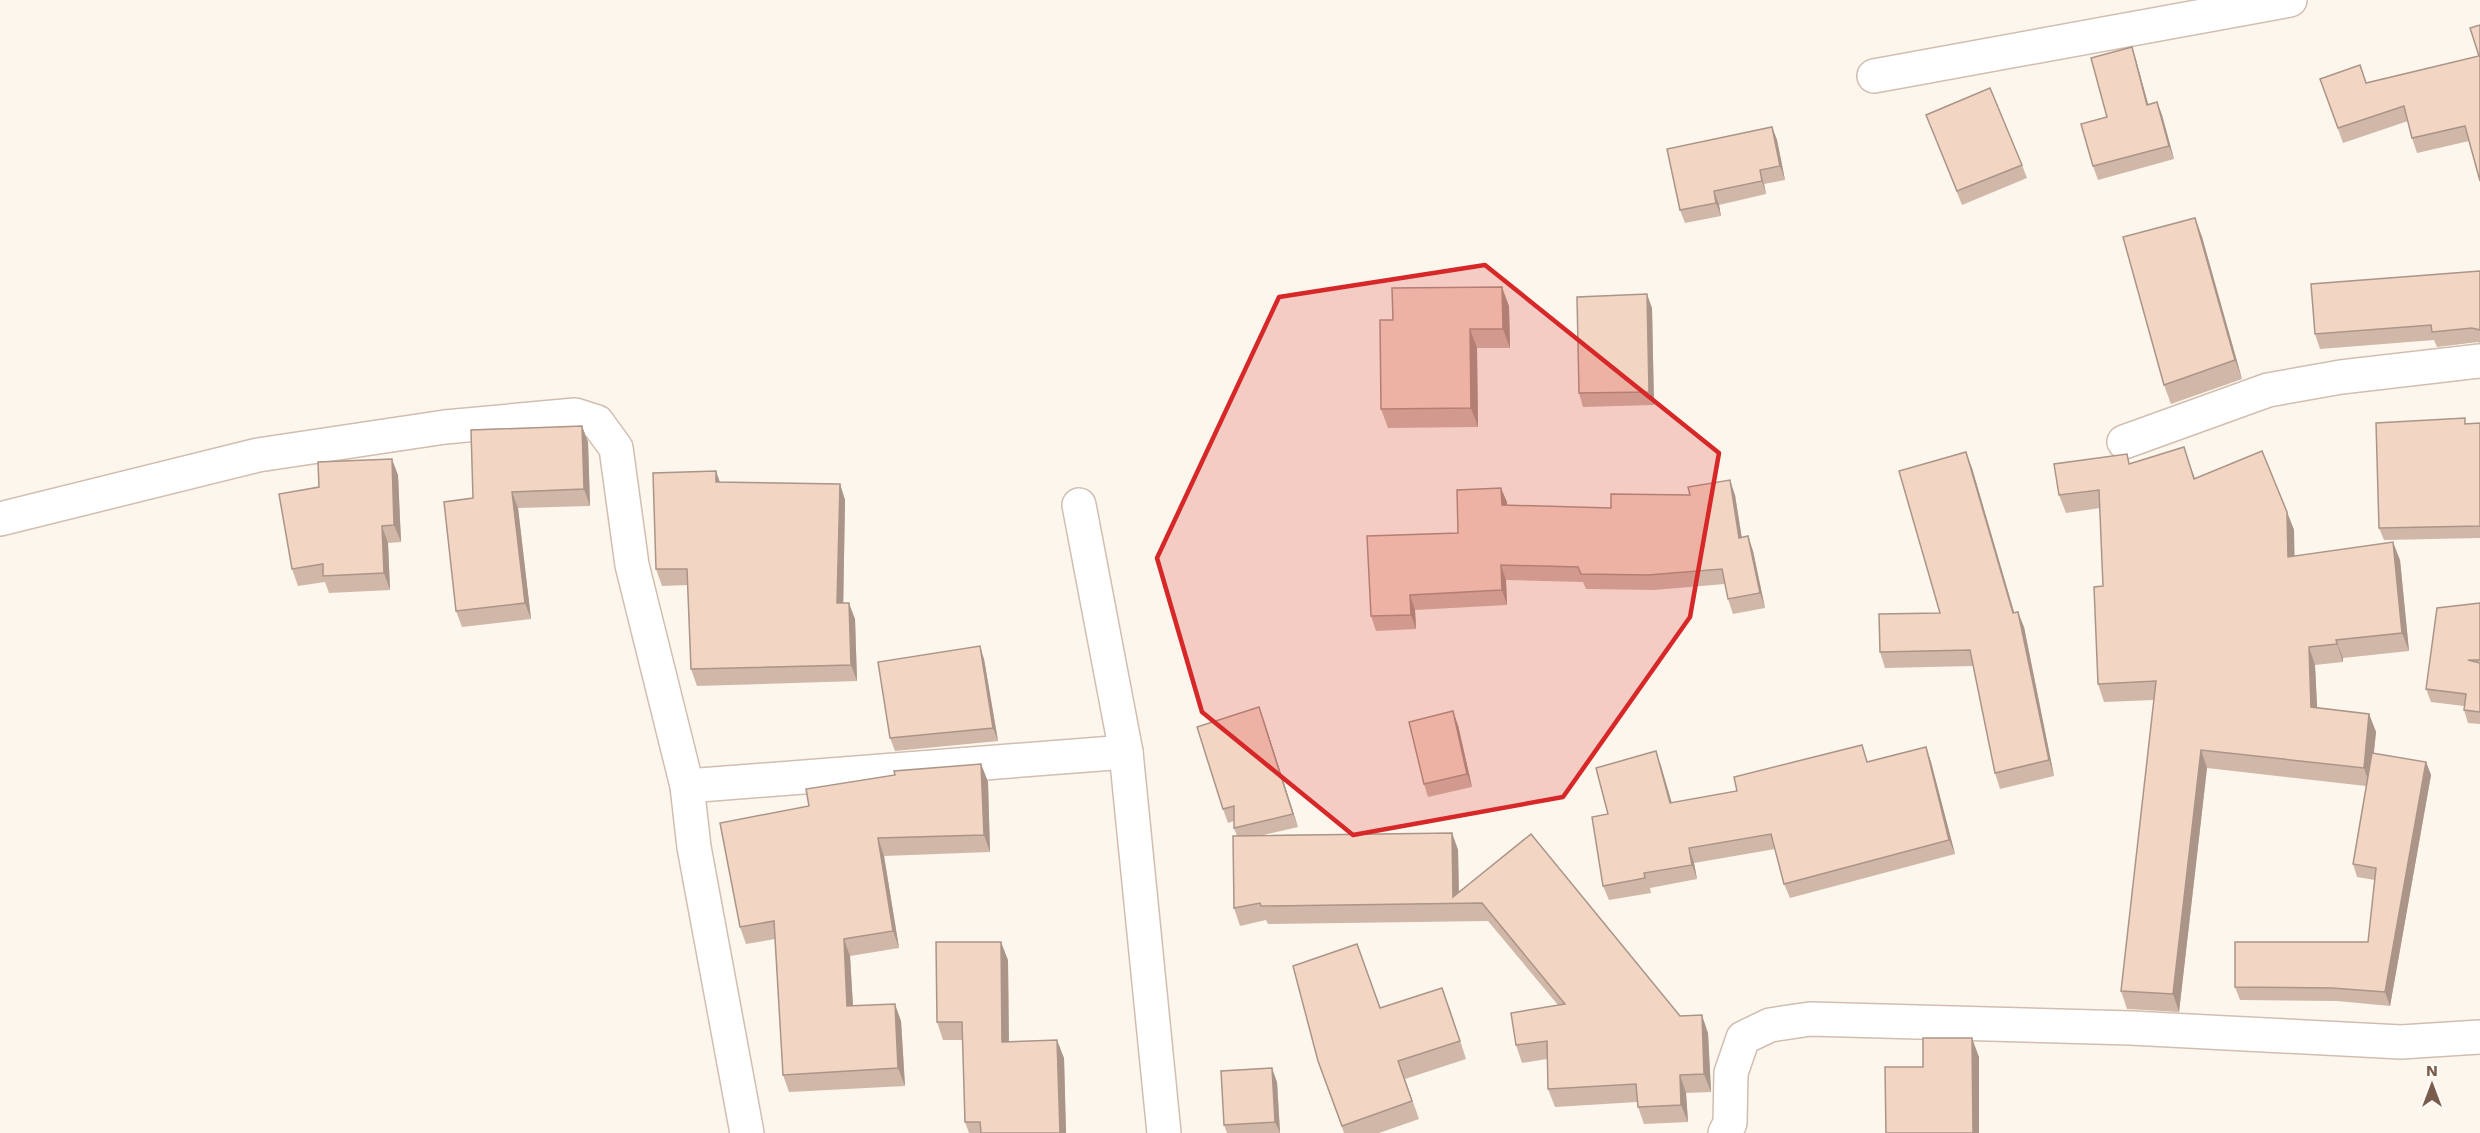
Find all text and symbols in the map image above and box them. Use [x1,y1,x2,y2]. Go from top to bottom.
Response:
north arrow [2402,1055,2462,1115]
text: N [2426,1061,2438,1080]

